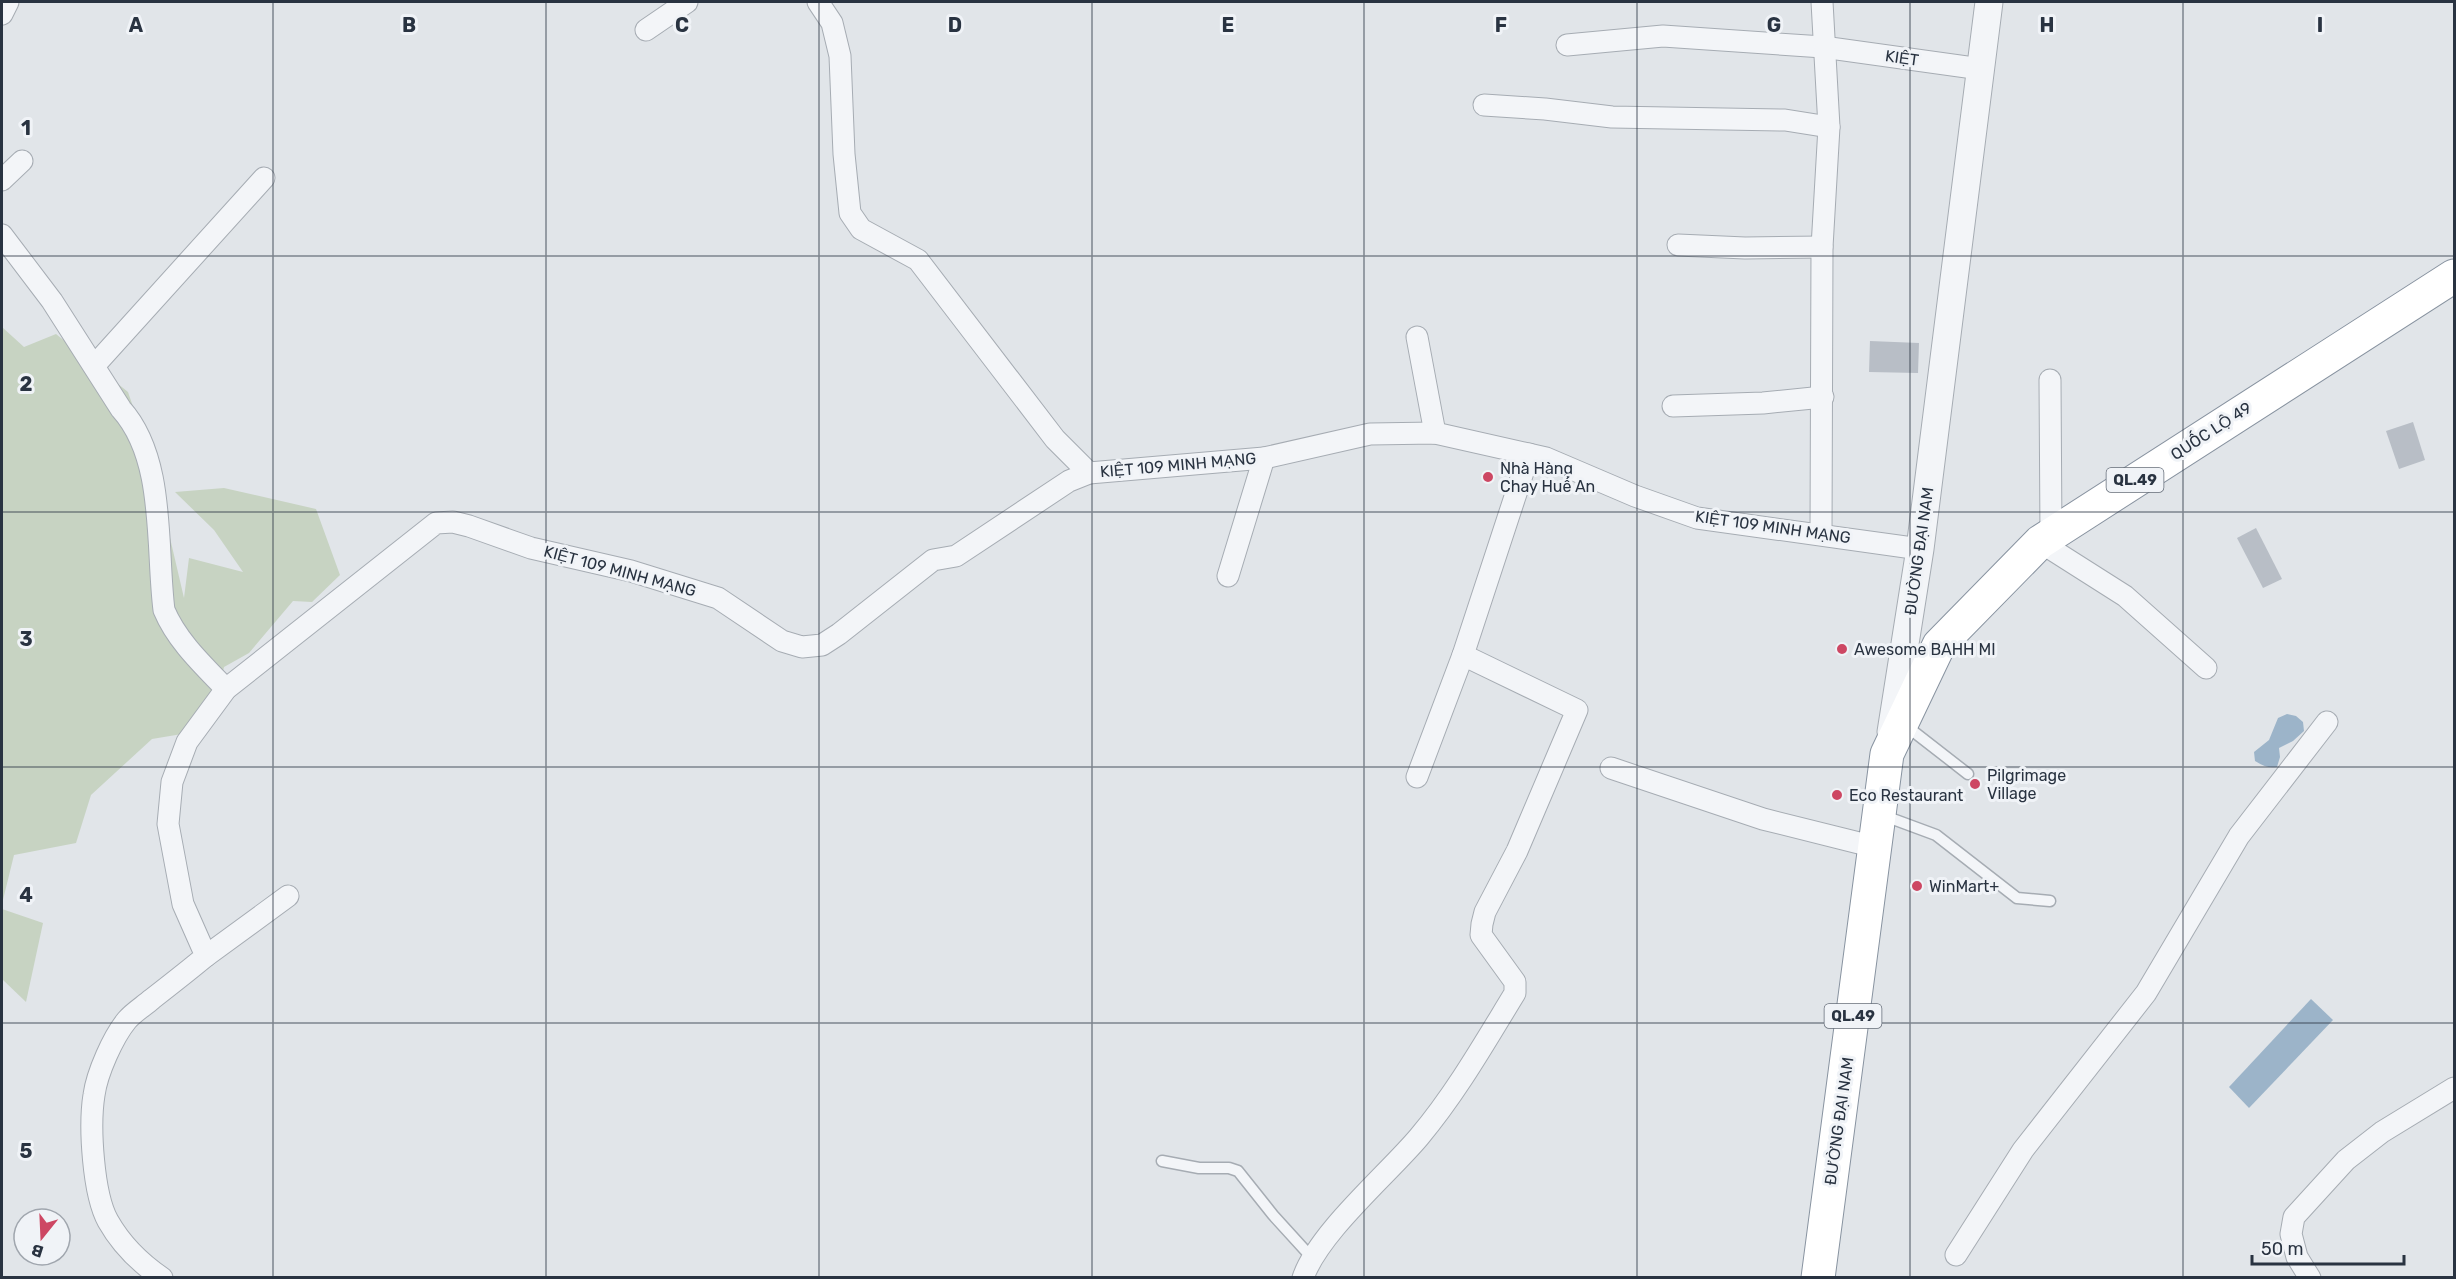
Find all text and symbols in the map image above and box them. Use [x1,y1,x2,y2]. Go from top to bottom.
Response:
text: A [129,13,144,37]
text: B [402,13,416,37]
text: C [675,13,689,37]
text: D [948,13,962,37]
text: E [1222,13,1234,37]
text: F [1495,13,1507,37]
text: G [1767,13,1781,37]
text: H [2040,13,2054,37]
text: I [2317,13,2323,37]
street label: KIỆT [1884,46,1920,70]
text: 1 [21,116,31,140]
text: 2 [20,372,33,396]
street label: QUỐC LỘ 49 [2166,396,2255,464]
street label: KIỆT 109 MINH MẠNG [1099,449,1257,481]
place label: Nhà Hàng Chay Huế An [1500,459,1595,496]
road number: QL.49 [2106,468,2164,492]
marker: Nhà Hàng Chay Huế An [1481,470,1495,484]
street label: ĐƯỜNG ĐẠI NAM [1901,486,1937,616]
street label: KIỆT 109 MINH MẠNG [1694,507,1852,547]
street label: KIỆT 109 MINH MẠNG [542,542,698,600]
text: 3 [19,627,33,651]
place label: Awesome BAHH MI [1854,640,1996,659]
marker: Awesome BAHH MI [1835,642,1849,656]
place label: Pilgrimage Village [1987,766,2066,803]
marker: Pilgrimage Village [1968,777,1982,791]
place label: Eco Restaurant [1849,786,1963,805]
marker: Eco Restaurant [1830,788,1844,802]
place label: WinMart+ [1929,877,1999,896]
marker: WinMart+ [1910,879,1924,893]
text: 4 [19,883,33,907]
road number: QL.49 [1824,1004,1882,1028]
street label: ĐƯỜNG ĐẠI NAM [1821,1056,1857,1186]
text: 5 [20,1139,33,1163]
north arrow [12,1207,72,1267]
scale bar [2252,1228,2404,1266]
text: 50 m [2261,1238,2304,1260]
text: B [29,1240,46,1262]

